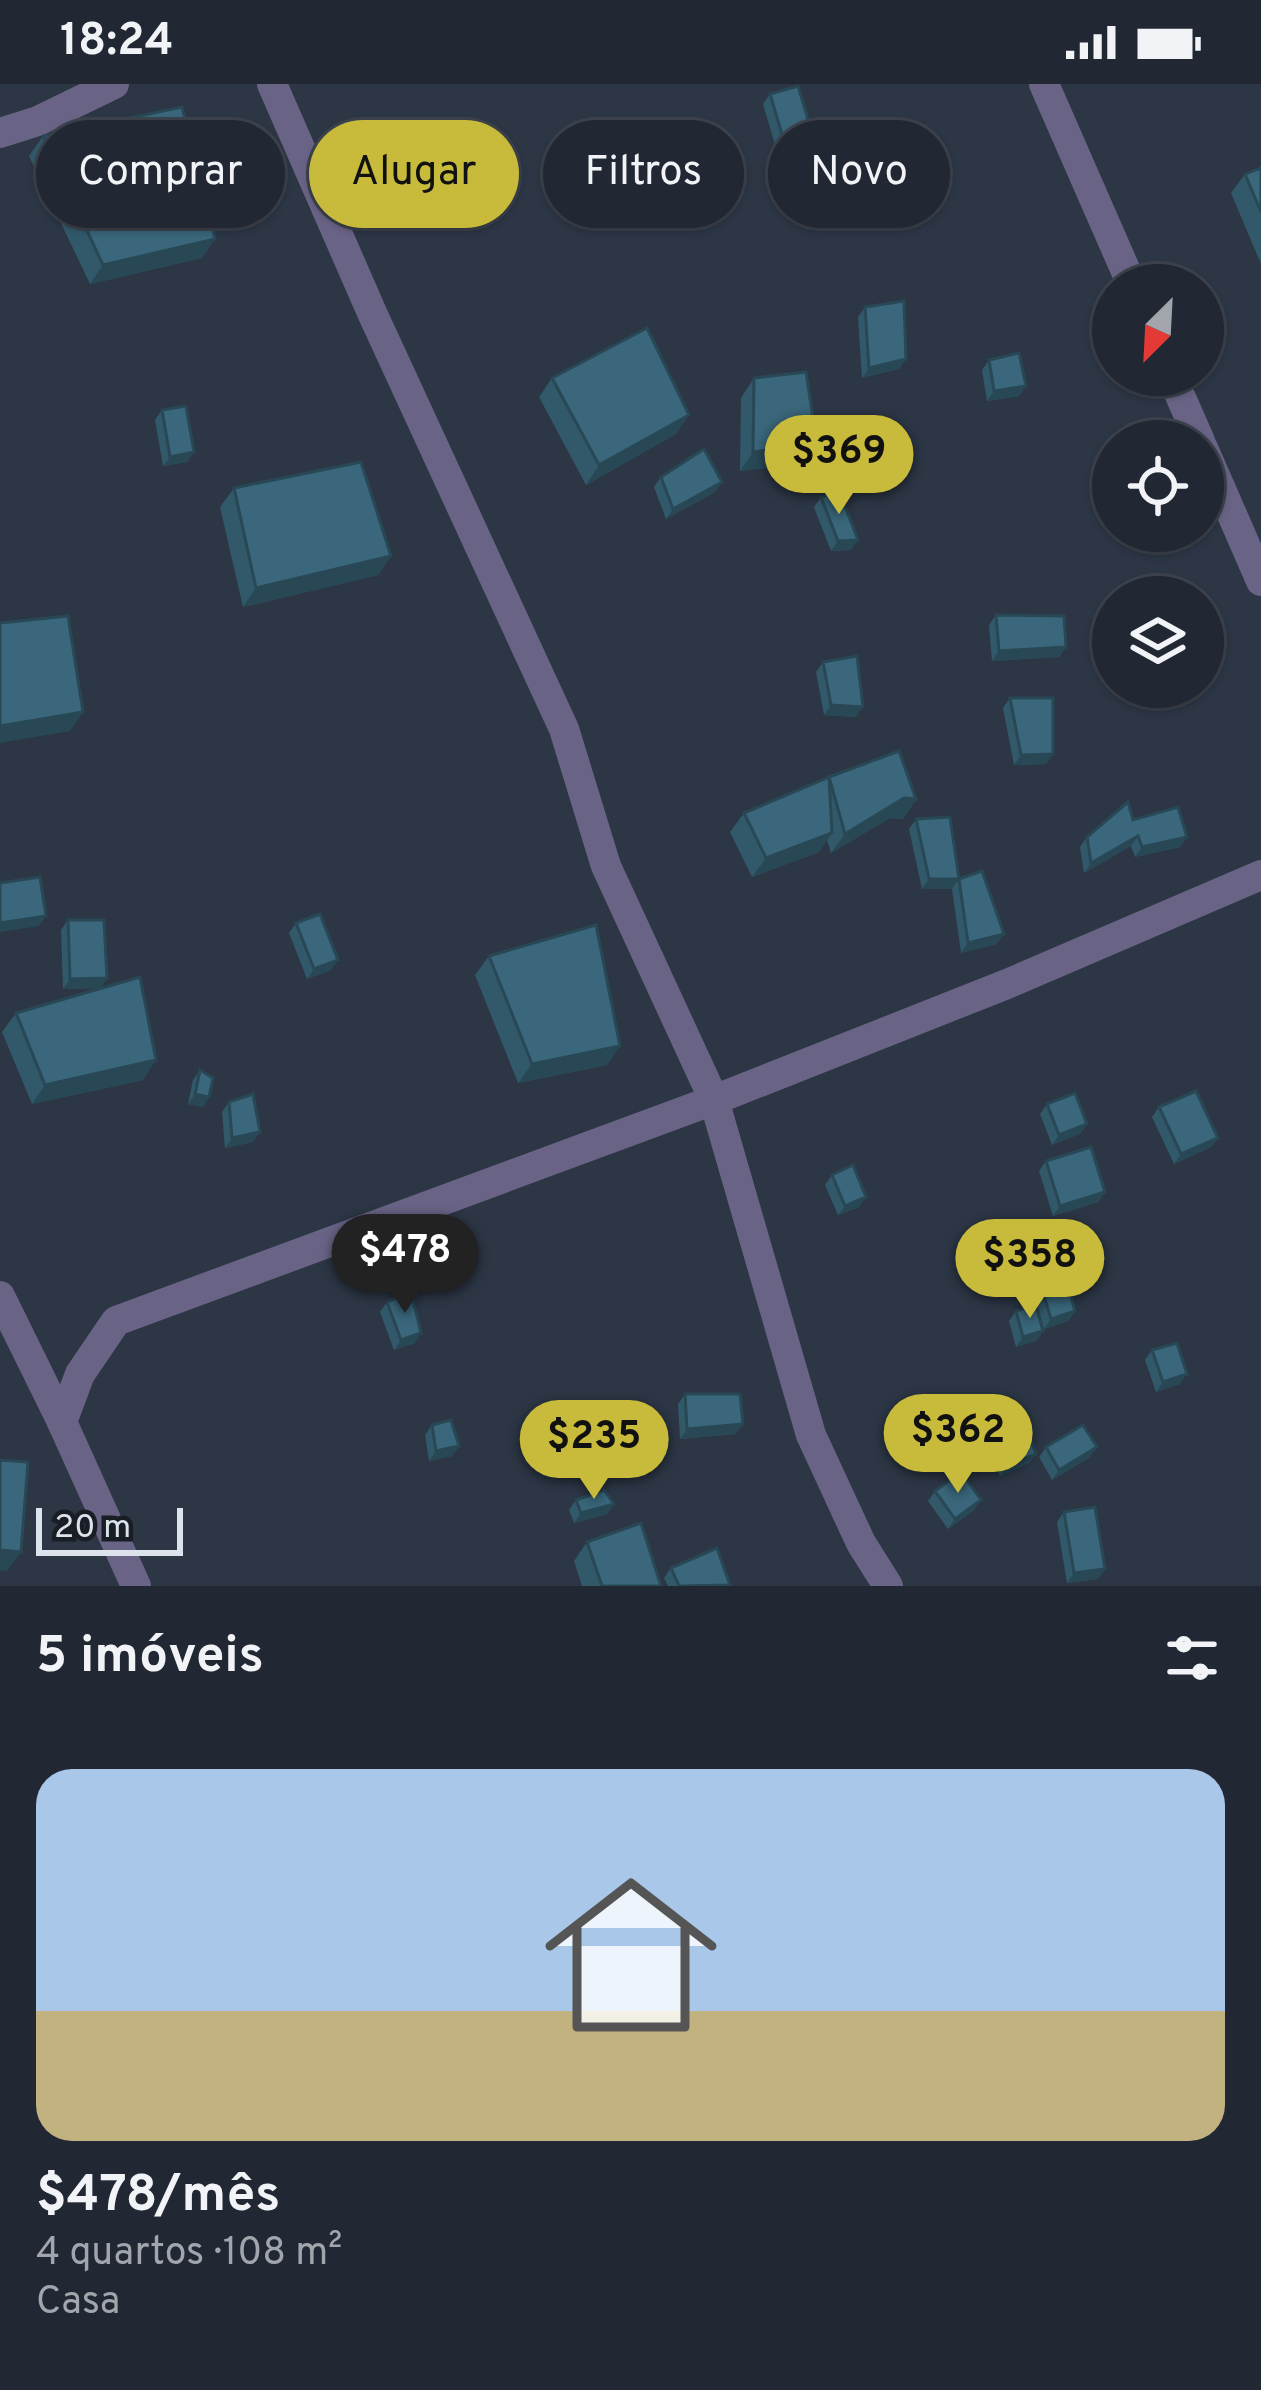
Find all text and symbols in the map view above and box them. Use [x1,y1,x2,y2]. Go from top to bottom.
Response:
text: 18:24 [60,14,174,71]
chip: Comprar [36,120,285,228]
chip: Alugar [309,120,519,228]
chip: Filtros [543,120,744,228]
chip: Novo [768,120,950,228]
north arrow [1092,264,1224,396]
map controls [1092,264,1224,708]
pin: $369 [768,415,910,517]
button: locate [1092,420,1224,552]
text: $369 [792,429,886,478]
button: layers [1092,576,1224,708]
pin: $478 [334,1214,476,1316]
pin: $358 [959,1219,1101,1321]
text: $478 [359,1228,451,1277]
text: $358 [982,1233,1078,1282]
pin: $362 [887,1394,1029,1496]
pin: $235 [523,1400,665,1502]
text: $362 [911,1408,1005,1457]
text: $235 [547,1414,641,1463]
scale bar [36,1502,183,1555]
text: 20 m [54,1508,131,1550]
icon: filters [1159,1625,1225,1691]
text: 5 imóveis [36,1626,264,1691]
icon: home [523,1847,739,2063]
text: $478/mês [36,2165,280,2230]
text: 4 quartos · 108 m² [36,2230,342,2279]
text: Casa [36,2279,120,2328]

